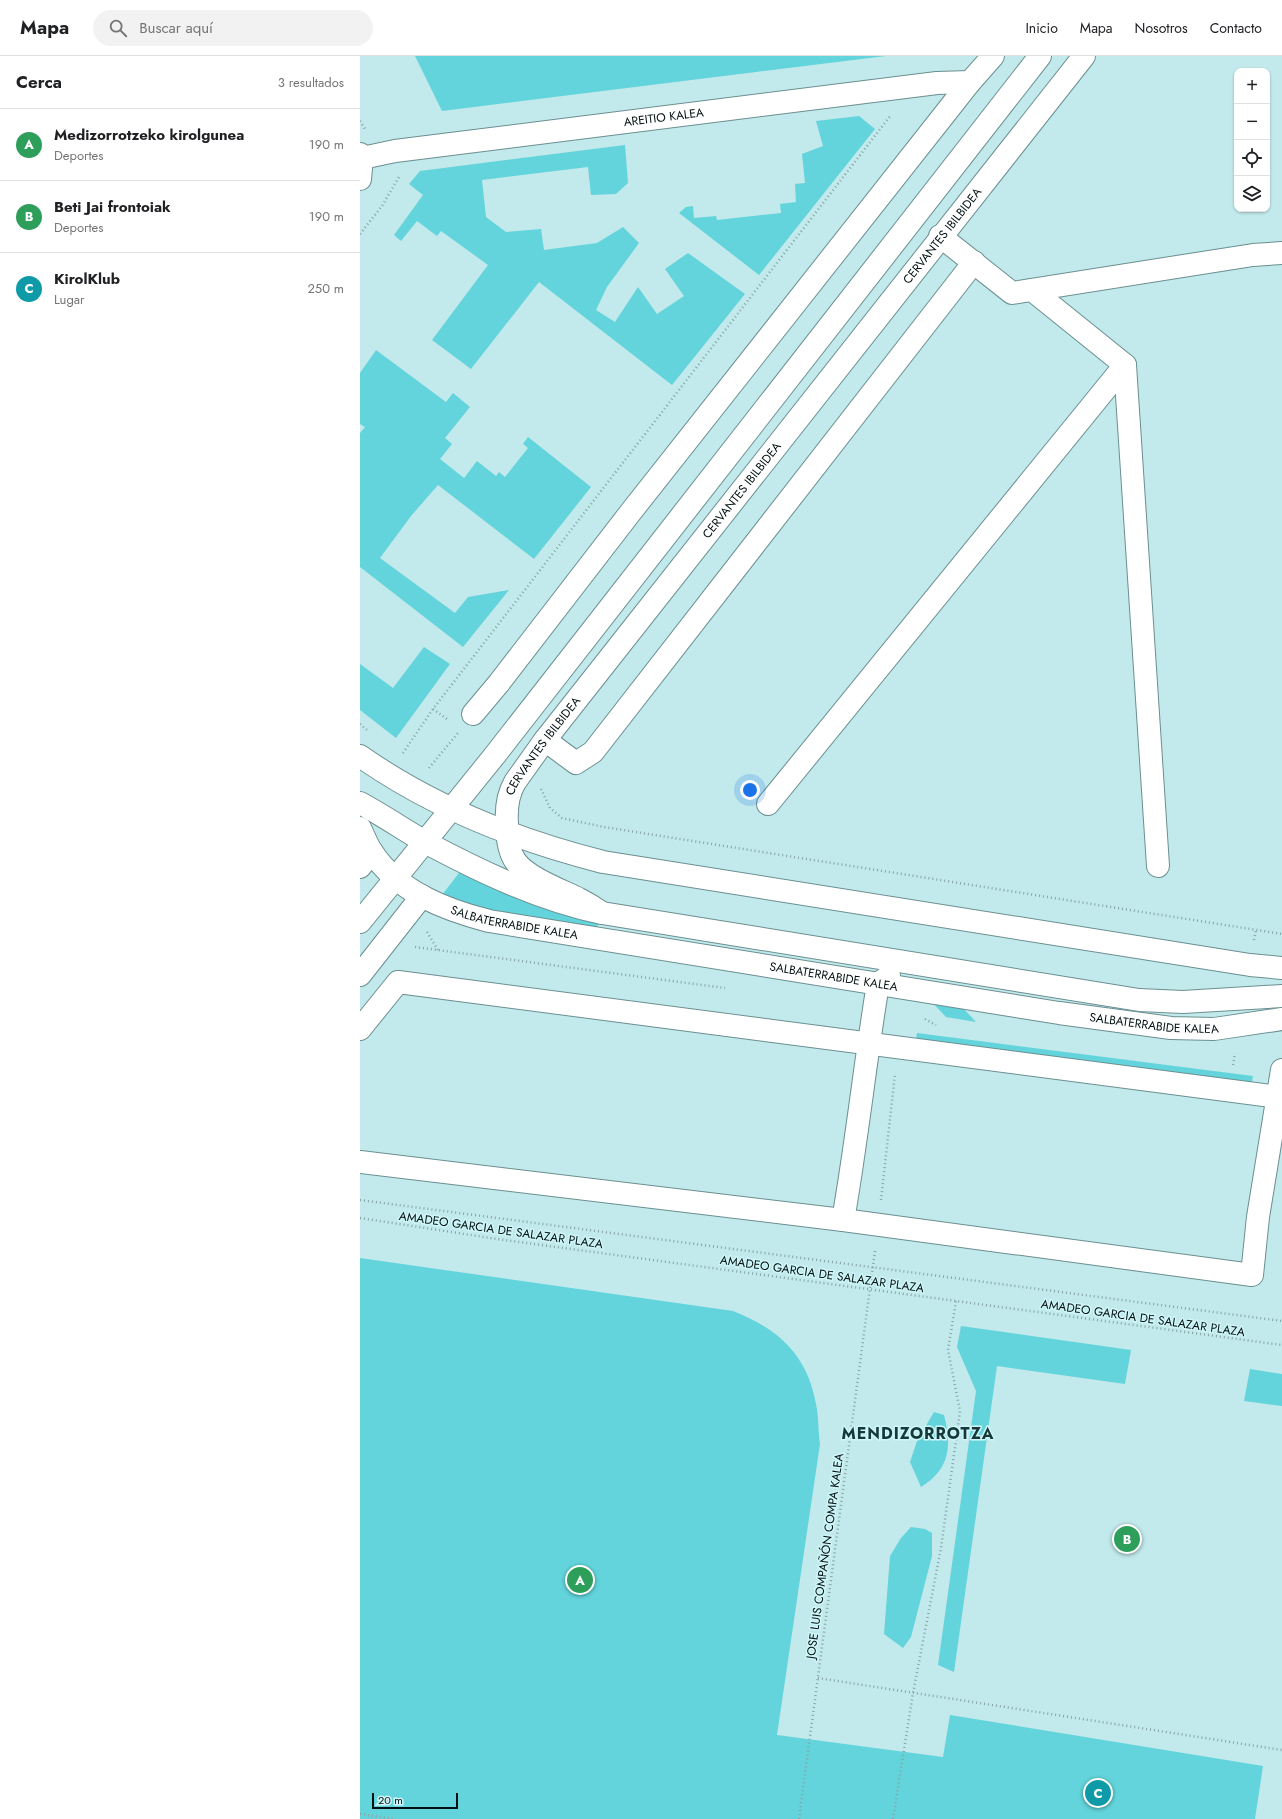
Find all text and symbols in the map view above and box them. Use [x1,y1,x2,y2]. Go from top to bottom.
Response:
search box [93,10,373,46]
text: Mapa [20,14,69,41]
icon: search [107,17,129,39]
text: Buscar aquí [139,17,213,39]
text: Inicio [1025,18,1058,38]
text: Mapa [1080,18,1113,38]
text: Nosotros [1135,18,1188,38]
text: Contacto [1210,18,1262,38]
map controls [1234,68,1270,212]
button: + [1234,68,1270,104]
text: Cerca [16,70,62,94]
text: 3 resultados [278,73,344,92]
street label: AREITIO KALEA [623,103,705,131]
button: − [1234,104,1270,140]
text: Medizorrotzeko kirolgunea [54,124,244,146]
text: A [24,135,34,154]
text: 190 m [309,135,344,154]
button: locate [1234,140,1270,176]
text: Deportes [54,146,104,165]
button: layers [1234,176,1270,212]
street label: CERVANTES IBILBIDEA [899,184,986,288]
text: Beti Jai frontoiak [54,196,171,218]
text: B [25,207,33,226]
text: 190 m [309,207,344,226]
text: Deportes [54,218,104,237]
text: KirolKlub [54,268,120,290]
text: C [24,279,34,298]
text: 250 m [307,279,344,298]
text: Lugar [54,290,85,309]
street label: CERVANTES IBILBIDEA [698,438,785,542]
street label: CERVANTES IBILBIDEA [501,693,585,798]
your location [740,780,760,800]
street label: SALBATERRABIDE KALEA [448,901,579,944]
street label: SALBATERRABIDE KALEA [768,957,899,996]
street label: SALBATERRABIDE KALEA [1088,1008,1220,1038]
street label: AMADEO GARCIA DE SALAZAR PLAZA [398,1207,604,1253]
street label: AMADEO GARCIA DE SALAZAR PLAZA [719,1251,925,1297]
street label: AMADEO GARCIA DE SALAZAR PLAZA [1040,1295,1246,1341]
district label: MENDIZORROTZA [841,1422,995,1445]
street label: JOSE LUIS COMPAÑÓN COMPA KALEA [801,1452,848,1662]
pin: B [1114,1524,1140,1554]
pin: A [567,1565,593,1595]
pin: C [1085,1778,1111,1808]
scale bar [372,1791,458,1810]
text: 20 m [378,1792,403,1808]

